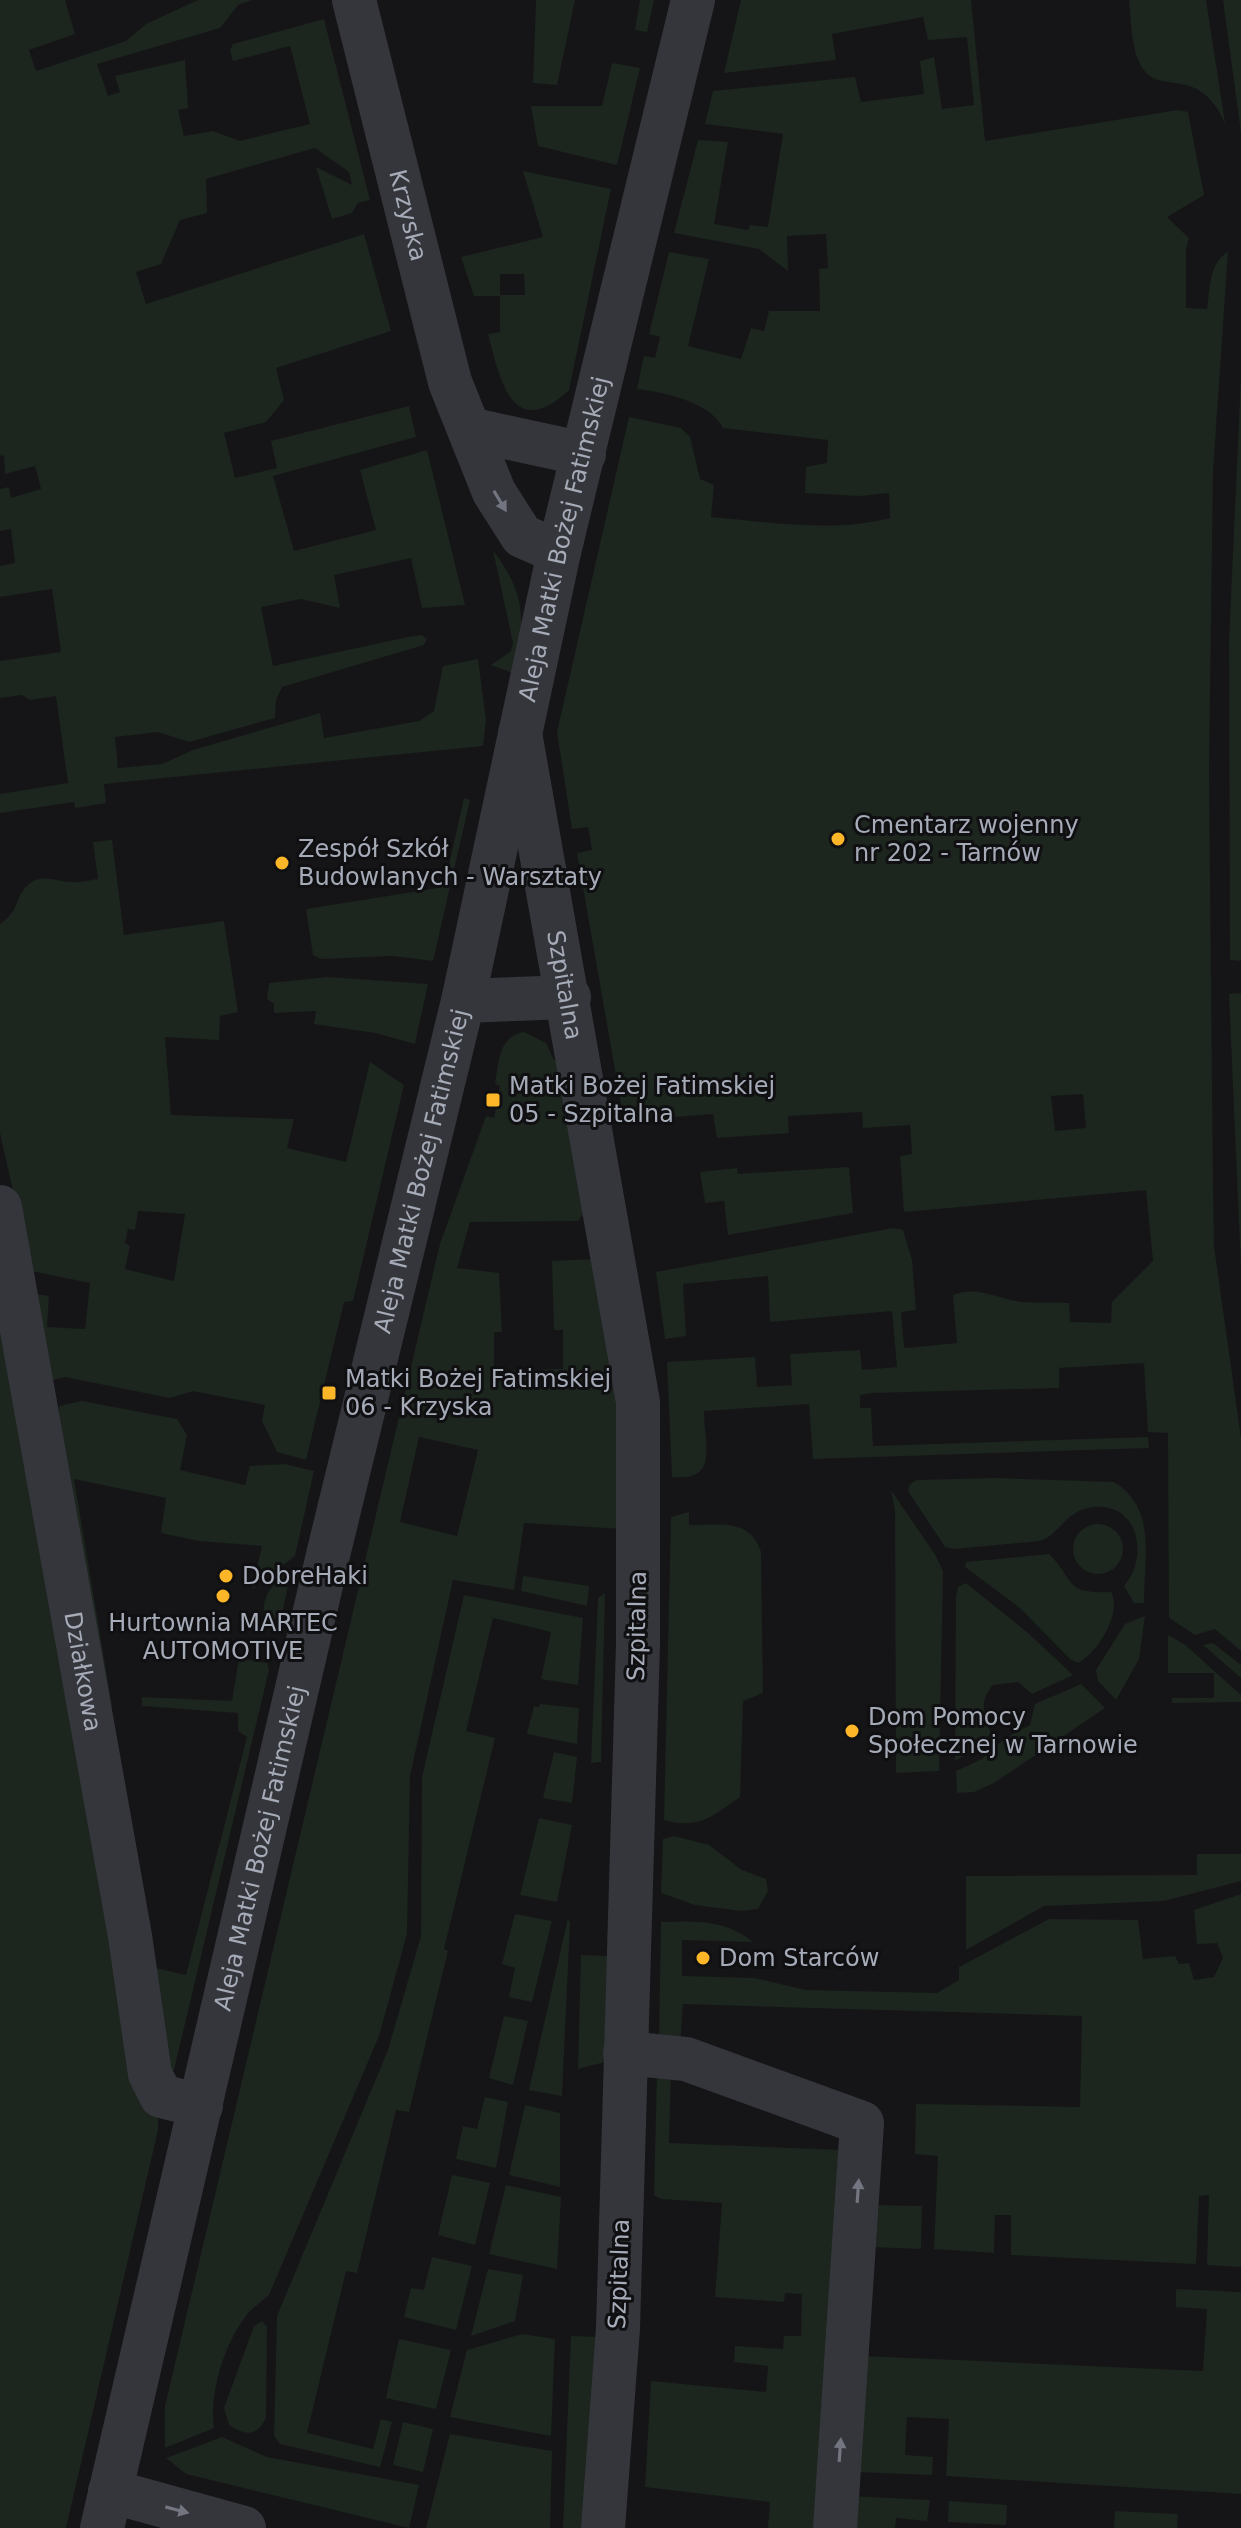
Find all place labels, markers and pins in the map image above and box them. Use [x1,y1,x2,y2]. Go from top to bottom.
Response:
place label: Cmentarz wojenny nr 202 - Tarnów [854,811,1079,867]
marker: Cmentarz wojenny nr 202 - Tarnów [829,830,847,848]
place label: Zespół Szkół Budowlanych - Warsztaty [298,835,602,891]
marker: Zespół Szkół Budowlanych - Warsztaty [273,854,291,872]
place label: Matki Bożej Fatimskiej 05 - Szpitalna [509,1072,775,1128]
marker: Matki Bożej Fatimskiej 05 - Szpitalna [484,1091,502,1109]
place label: Matki Bożej Fatimskiej 06 - Krzyska [345,1365,611,1421]
marker: Matki Bożej Fatimskiej 06 - Krzyska [320,1384,338,1402]
place label: DobreHaki [242,1562,368,1590]
marker: DobreHaki [217,1567,235,1585]
marker: Hurtownia MARTEC AUTOMOTIVE [214,1587,232,1605]
place label: Hurtownia MARTEC AUTOMOTIVE [108,1609,338,1665]
place label: Dom Pomocy Społecznej w Tarnowie [868,1703,1138,1759]
marker: Dom Pomocy Społecznej w Tarnowie [843,1722,861,1740]
place label: Dom Starców [719,1944,879,1972]
marker: Dom Starców [694,1949,712,1967]

